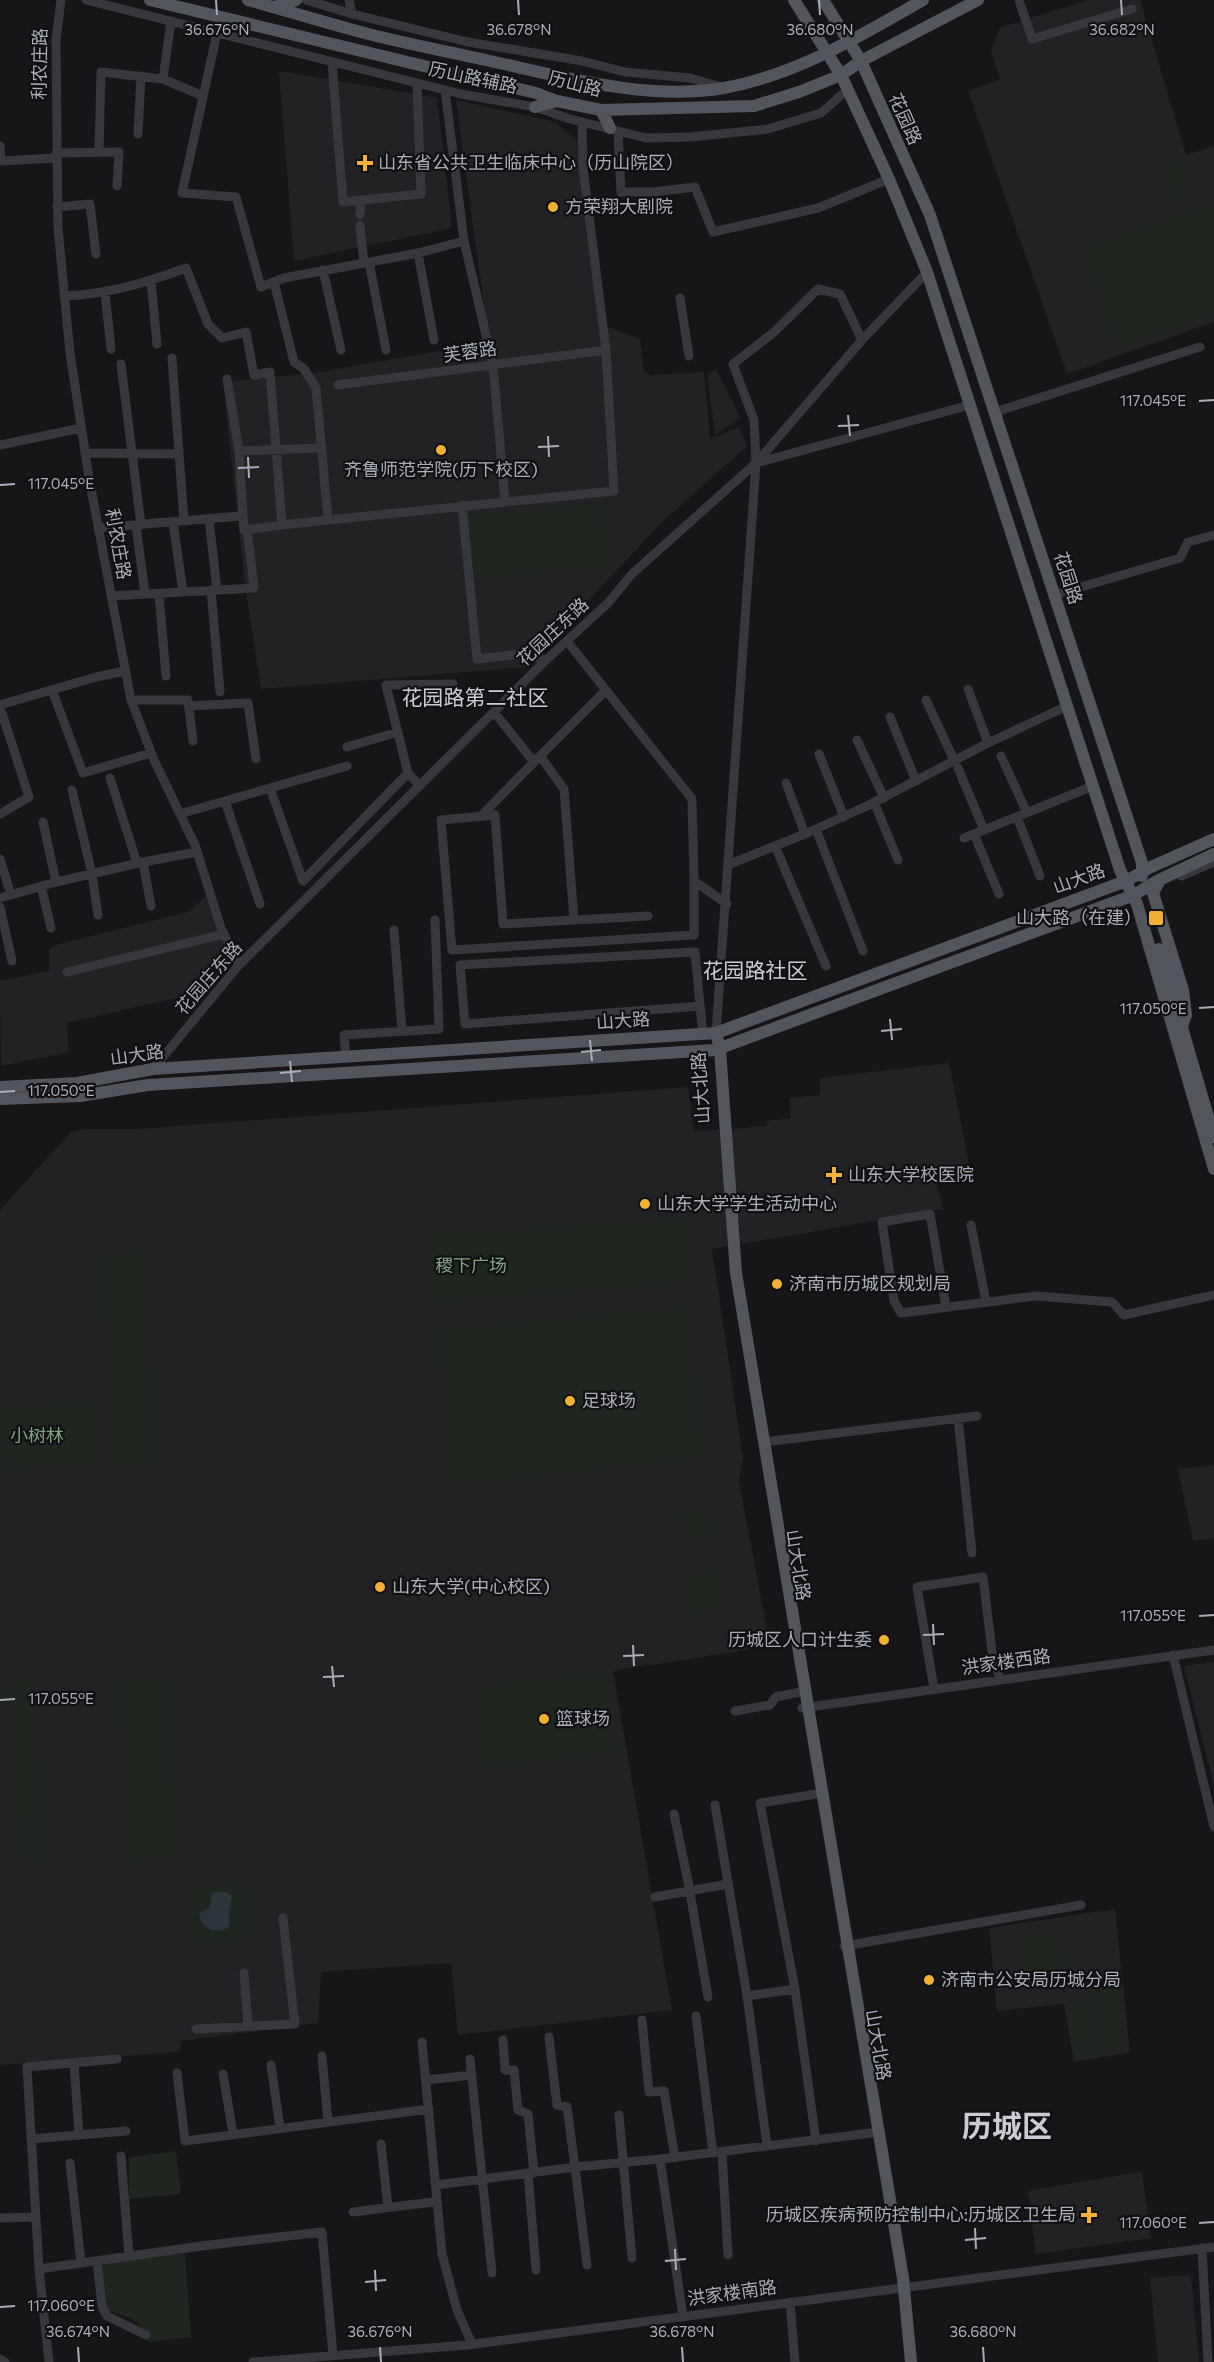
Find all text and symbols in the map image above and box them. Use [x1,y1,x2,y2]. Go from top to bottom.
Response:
text: 36.676°N [184,20,250,38]
text: 36.678°N [486,20,552,38]
text: 36.680°N [786,20,854,38]
text: 36.682°N [1089,20,1155,38]
street label: 利农庄路 [27,28,51,100]
street label: 历山路辅路 [427,57,520,97]
street label: 历山路 [546,66,604,100]
street label: 花园路 [885,89,927,148]
place label: 山东省公共卫生临床中心（历山院区） [378,151,684,173]
marker: 山东省公共卫生临床中心（历山院区） [356,154,374,172]
place label: 方荣翔大剧院 [565,195,673,217]
marker: 方荣翔大剧院 [546,200,560,214]
street label: 芙蓉路 [442,336,498,366]
text: 117.045°E [1120,391,1186,409]
marker: 齐鲁师范学院(历下校区) [434,443,448,457]
place label: 齐鲁师范学院(历下校区) [344,458,538,480]
text: 117.045°E [28,474,94,492]
street label: 利农庄路 [102,506,136,581]
street label: 花园路 [1050,549,1088,607]
street label: 花园庄东路 [512,593,593,670]
district label: 花园路第二社区 [402,684,549,709]
street label: 山大路 [1050,858,1108,898]
place label: 山大路（在建） [1016,906,1142,928]
marker: 山大路（在建） [1147,909,1165,927]
street label: 花园庄东路 [170,936,246,1019]
district label: 花园路社区 [703,957,808,982]
text: 117.050°E [1119,999,1187,1017]
street label: 山大路 [595,1007,651,1033]
street label: 山大路 [109,1039,165,1069]
street label: 山大北路 [687,1051,713,1125]
text: 117.050°E [27,1081,95,1099]
place label: 山东大学校医院 [848,1163,974,1185]
marker: 山东大学校医院 [825,1166,843,1184]
place label: 山东大学学生活动中心 [657,1192,837,1214]
marker: 山东大学学生活动中心 [638,1197,652,1211]
park label: 稷下广场 [435,1254,507,1276]
place label: 济南市历城区规划局 [789,1272,951,1294]
marker: 济南市历城区规划局 [770,1277,784,1291]
place label: 足球场 [582,1389,636,1411]
marker: 足球场 [563,1394,577,1408]
park label: 小树林 [10,1424,64,1446]
street label: 山大北路 [782,1528,815,1602]
place label: 山东大学(中心校区) [392,1575,550,1597]
marker: 山东大学(中心校区) [373,1580,387,1594]
text: 117.055°E [1120,1606,1186,1624]
place label: 历城区人口计生委 [728,1628,872,1650]
marker: 历城区人口计生委 [877,1633,891,1647]
street label: 洪家楼西路 [960,1644,1052,1678]
text: 117.055°E [28,1689,94,1707]
place label: 篮球场 [556,1707,610,1729]
marker: 篮球场 [537,1712,551,1726]
place label: 济南市公安局历城分局 [941,1968,1121,1990]
marker: 济南市公安局历城分局 [922,1973,936,1987]
street label: 山大北路 [862,2007,896,2082]
district label: 历城区 [962,2106,1052,2143]
place label: 历城区疾病预防控制中心:历城区卫生局 [766,2203,1076,2225]
marker: 历城区疾病预防控制中心:历城区卫生局 [1080,2206,1098,2224]
text: 117.060°E [1119,2213,1187,2231]
street label: 洪家楼南路 [686,2275,778,2309]
text: 117.060°E [27,2296,95,2314]
text: 36.674°N [46,2322,110,2340]
text: 36.676°N [347,2322,413,2340]
text: 36.678°N [649,2322,715,2340]
text: 36.680°N [949,2322,1017,2340]

